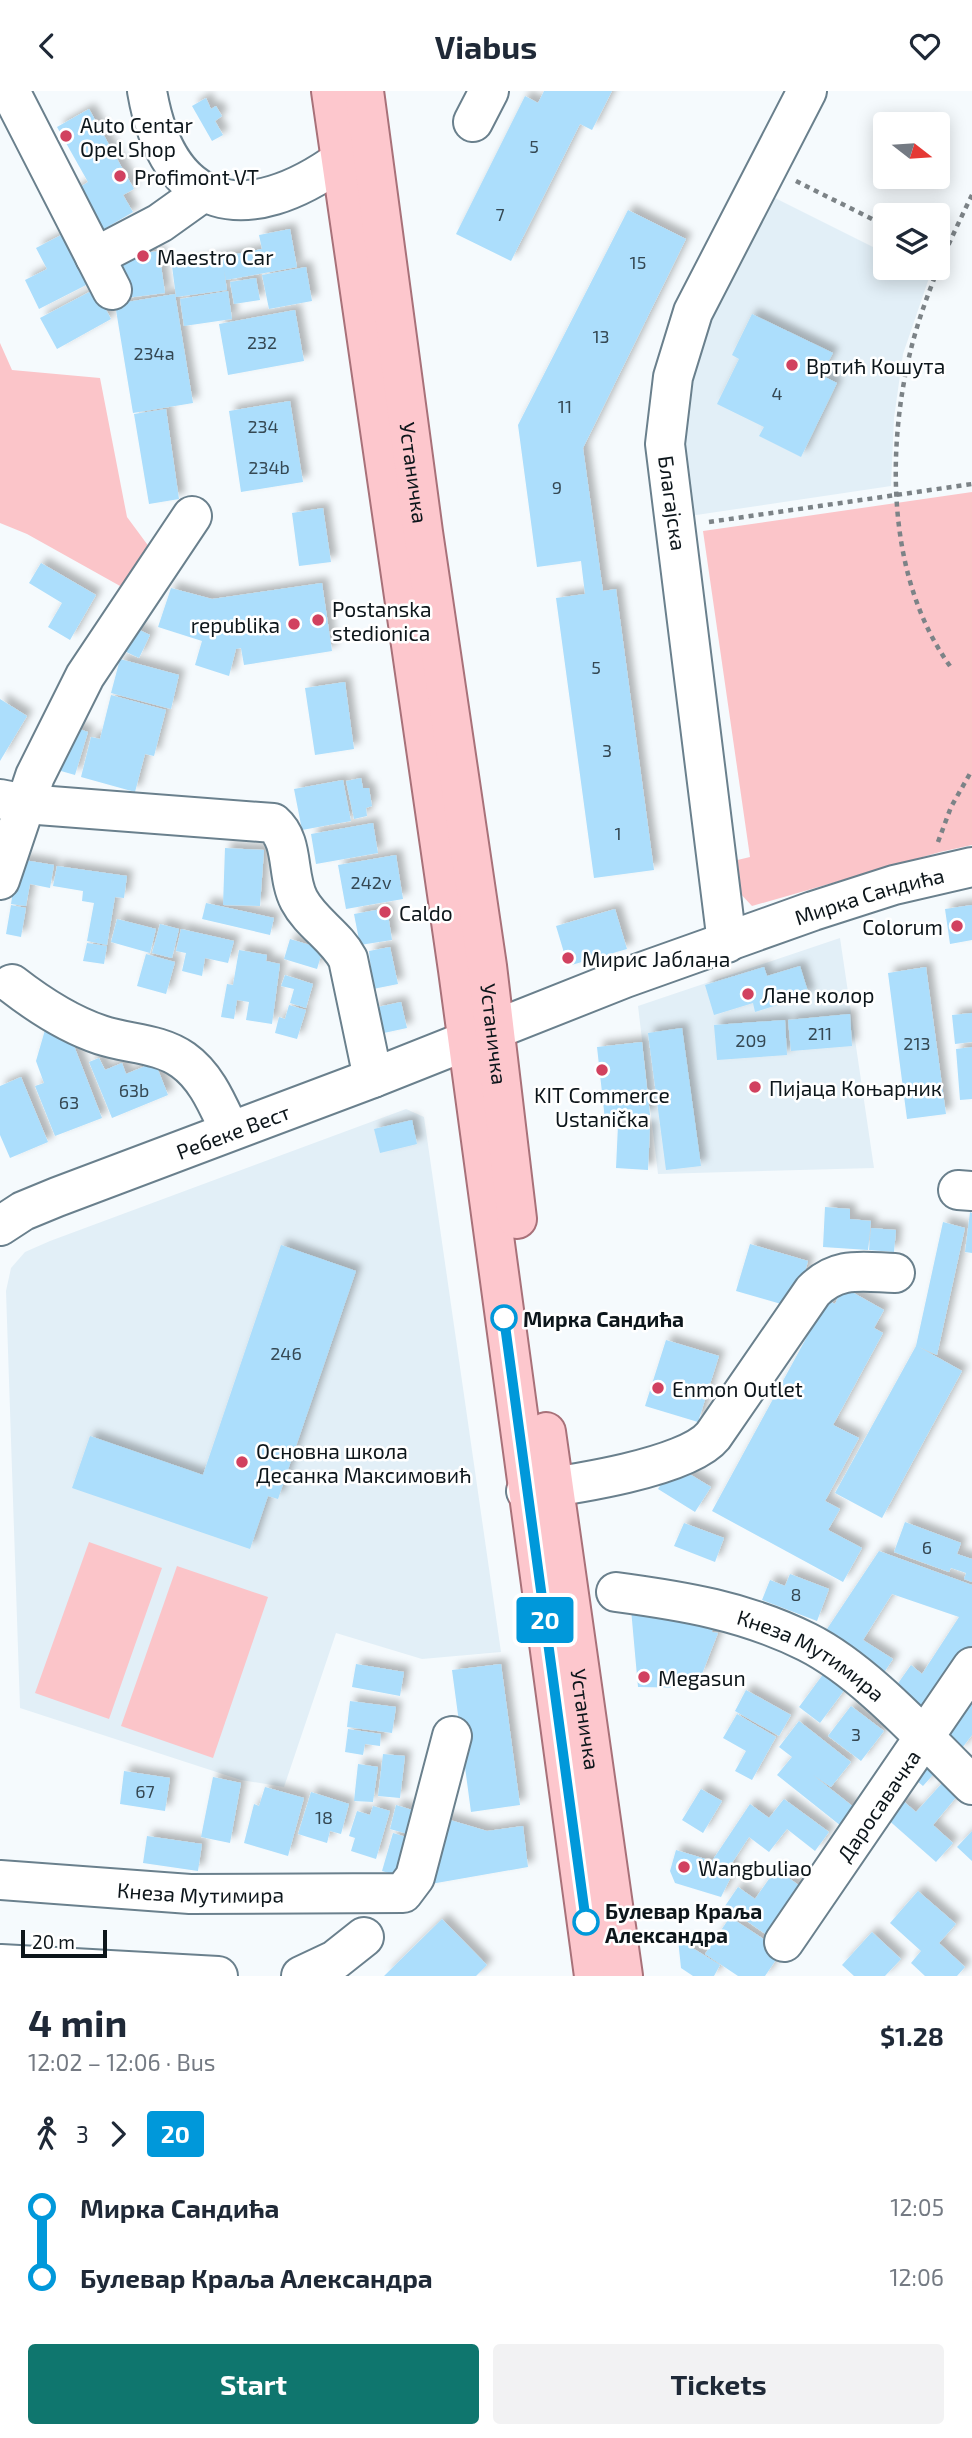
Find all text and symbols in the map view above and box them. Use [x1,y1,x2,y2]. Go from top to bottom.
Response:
icon: back [28,27,66,65]
text: Viabus [435,27,537,65]
icon: heart [906,27,944,65]
place label: Auto Centar Opel Shop [80,112,194,161]
north arrow [873,112,950,189]
map controls [873,112,950,280]
marker: Auto Centar Opel Shop [58,128,74,144]
house number: 5 [529,135,539,157]
place label: Profimont VT [134,164,259,189]
marker: Profimont VT [112,168,128,184]
house number: 7 [495,203,505,225]
button: layers [873,203,950,280]
place label: Maestro Car [157,244,274,269]
marker: Maestro Car [135,248,151,264]
house number: 15 [630,251,646,273]
house number: 13 [592,325,610,347]
house number: 232 [247,331,277,353]
house number: 234a [133,342,175,364]
place label: Вртић Кошута [806,353,945,379]
marker: Вртић Кошута [784,357,800,373]
house number: 4 [771,382,783,404]
house number: 11 [558,395,572,417]
house number: 234 [247,415,279,437]
street label: Устаничка [396,420,434,525]
street label: Благајска [653,454,692,552]
house number: 234b [248,456,290,478]
house number: 9 [552,476,562,498]
place label: Postanska stedionica [332,596,431,645]
place label: republika [191,612,280,637]
marker: Postanska stedionica [310,612,326,628]
marker: republika [286,616,302,632]
house number: 5 [591,656,601,678]
house number: 3 [602,739,612,761]
house number: 1 [614,822,622,844]
street label: Мирка Сандића [791,861,946,929]
house number: 242v [351,871,392,893]
place label: Caldo [399,900,453,925]
marker: Caldo [377,904,393,920]
place label: Colorum [862,914,943,939]
marker: Colorum [949,918,965,934]
place label: Мирис Јаблана [582,946,730,971]
marker: Мирис Јаблана [560,950,576,966]
street label: Устаничка [477,982,513,1086]
place label: Лане колор [762,982,875,1007]
marker: Лане колор [740,986,756,1002]
house number: 211 [808,1022,832,1044]
house number: 209 [735,1029,767,1051]
house number: 213 [903,1032,931,1054]
marker: KIT Commerce Ustanička [594,1062,610,1078]
place label: Пијаца Коњарник [769,1075,942,1101]
house number: 63b [119,1079,149,1101]
marker: Пијаца Коњарник [747,1079,763,1095]
place label: KIT Commerce Ustanička [534,1082,670,1131]
house number: 63 [59,1091,79,1113]
street label: Ребеке Вест [173,1098,293,1164]
marker: Мирка Сандића [491,1305,517,1331]
place label: Мирка Сандића [523,1306,684,1331]
house number: 246 [270,1342,302,1364]
place label: Enmon Outlet [672,1376,803,1401]
marker: Enmon Outlet [650,1380,666,1396]
place label: Основна школа Десанка Максимовић [256,1438,471,1487]
marker: Основна школа Десанка Максимовић [234,1454,250,1470]
house number: 6 [922,1536,932,1558]
house number: 8 [791,1583,801,1605]
line badge: 20 [514,1597,576,1643]
street label: Кнеза Мутимира [735,1603,890,1706]
text: 20 [530,1605,560,1634]
place label: Megasun [658,1665,746,1690]
street label: Устаничка [567,1667,606,1771]
marker: Megasun [636,1669,652,1685]
house number: 3 [851,1723,861,1745]
street label: Даросавачка [831,1744,925,1866]
house number: 67 [135,1780,155,1802]
house number: 18 [315,1806,333,1828]
place label: Wangbuliao [698,1855,812,1880]
marker: Wangbuliao [676,1859,692,1875]
street label: Кнеза Мутимира [116,1876,284,1907]
place label: Булевар Краља Александра [605,1898,762,1947]
marker: Булевар Краља Александра [573,1909,599,1935]
scale bar [21,1927,107,1959]
text: 20 m [32,1930,75,1953]
text: 4 min [28,1999,127,2045]
text: $1.28 [880,2020,944,2051]
text: 12:02 – 12:06 · Bus [28,2048,215,2076]
icon: walk [28,2115,66,2153]
icon: forward [99,2115,137,2153]
text: 20 [161,2119,190,2148]
text: 3 [76,2120,89,2148]
text: Мирка Сандића [80,2192,279,2223]
text: 12:05 [890,2193,944,2221]
text: Булевар Краља Александра [80,2262,433,2293]
text: 12:06 [889,2263,944,2291]
button: Start [28,2344,479,2424]
button: Tickets [493,2344,944,2424]

